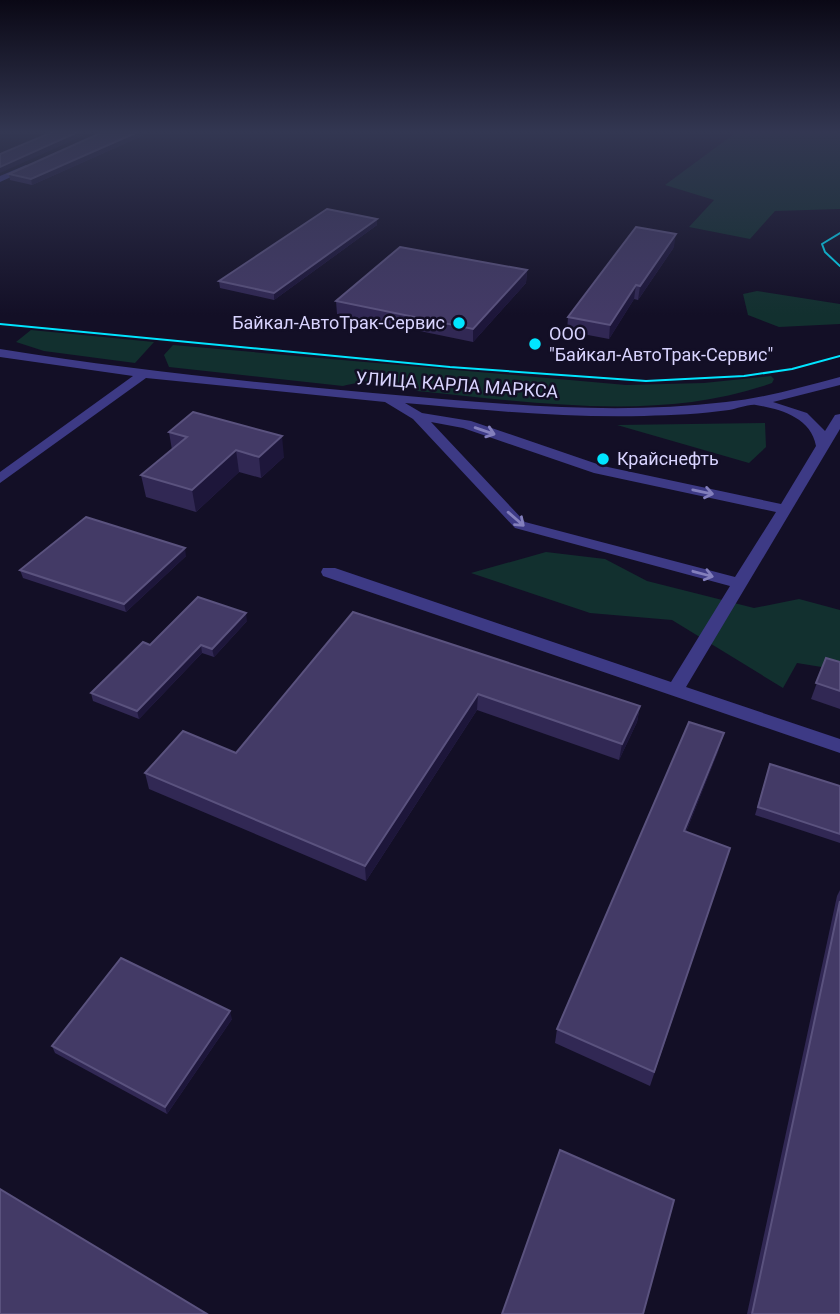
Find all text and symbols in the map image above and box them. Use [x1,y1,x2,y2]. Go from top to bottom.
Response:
place label: Байкал-АвтоТрак-Сервис [232,312,445,333]
marker: Байкал-АвтоТрак-Сервис [451,315,467,331]
place label: ООО "Байкал-АвтоТрак-Сервис" [549,323,773,365]
marker: ООО "Байкал-АвтоТрак-Сервис" [527,336,543,352]
street label: УЛИЦА КАРЛА МАРКСА [355,367,559,402]
one-way arrow [473,426,495,438]
place label: Крайснефть [617,448,719,469]
marker: Крайснефть [595,451,611,467]
one-way arrow [691,485,714,499]
one-way arrow [507,511,525,527]
one-way arrow [691,568,714,581]

